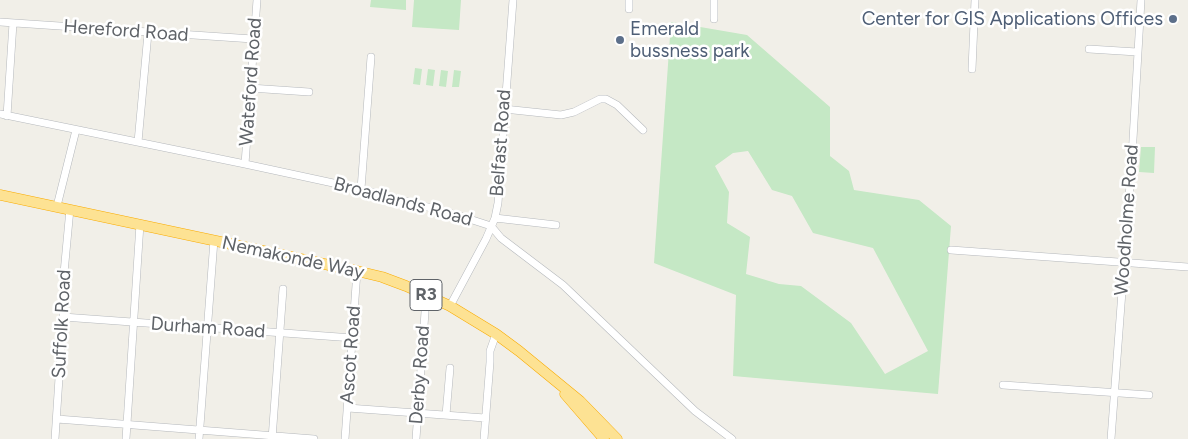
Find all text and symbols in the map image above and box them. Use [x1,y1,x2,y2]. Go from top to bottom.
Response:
place label: Center for GIS Applications Offices [862,8,1163,30]
marker: Center for GIS Applications Offices [1167,13,1179,25]
street label: Hereford Road [63,15,189,47]
street label: Wateford Road [235,17,267,147]
place label: Emerald bussness park [630,18,749,62]
marker: Emerald bussness park [614,34,626,46]
street label: Belfast Road [486,89,516,197]
street label: Woodholme Road [1110,144,1144,296]
street label: Broadlands Road [331,173,475,231]
street label: Nemakonde Way [220,232,366,284]
street label: Suffolk Road [48,269,76,379]
road number: R3 [410,280,442,310]
street label: Ascot Road [336,305,366,405]
street label: Durham Road [150,313,266,343]
street label: Derby Road [405,325,435,425]

